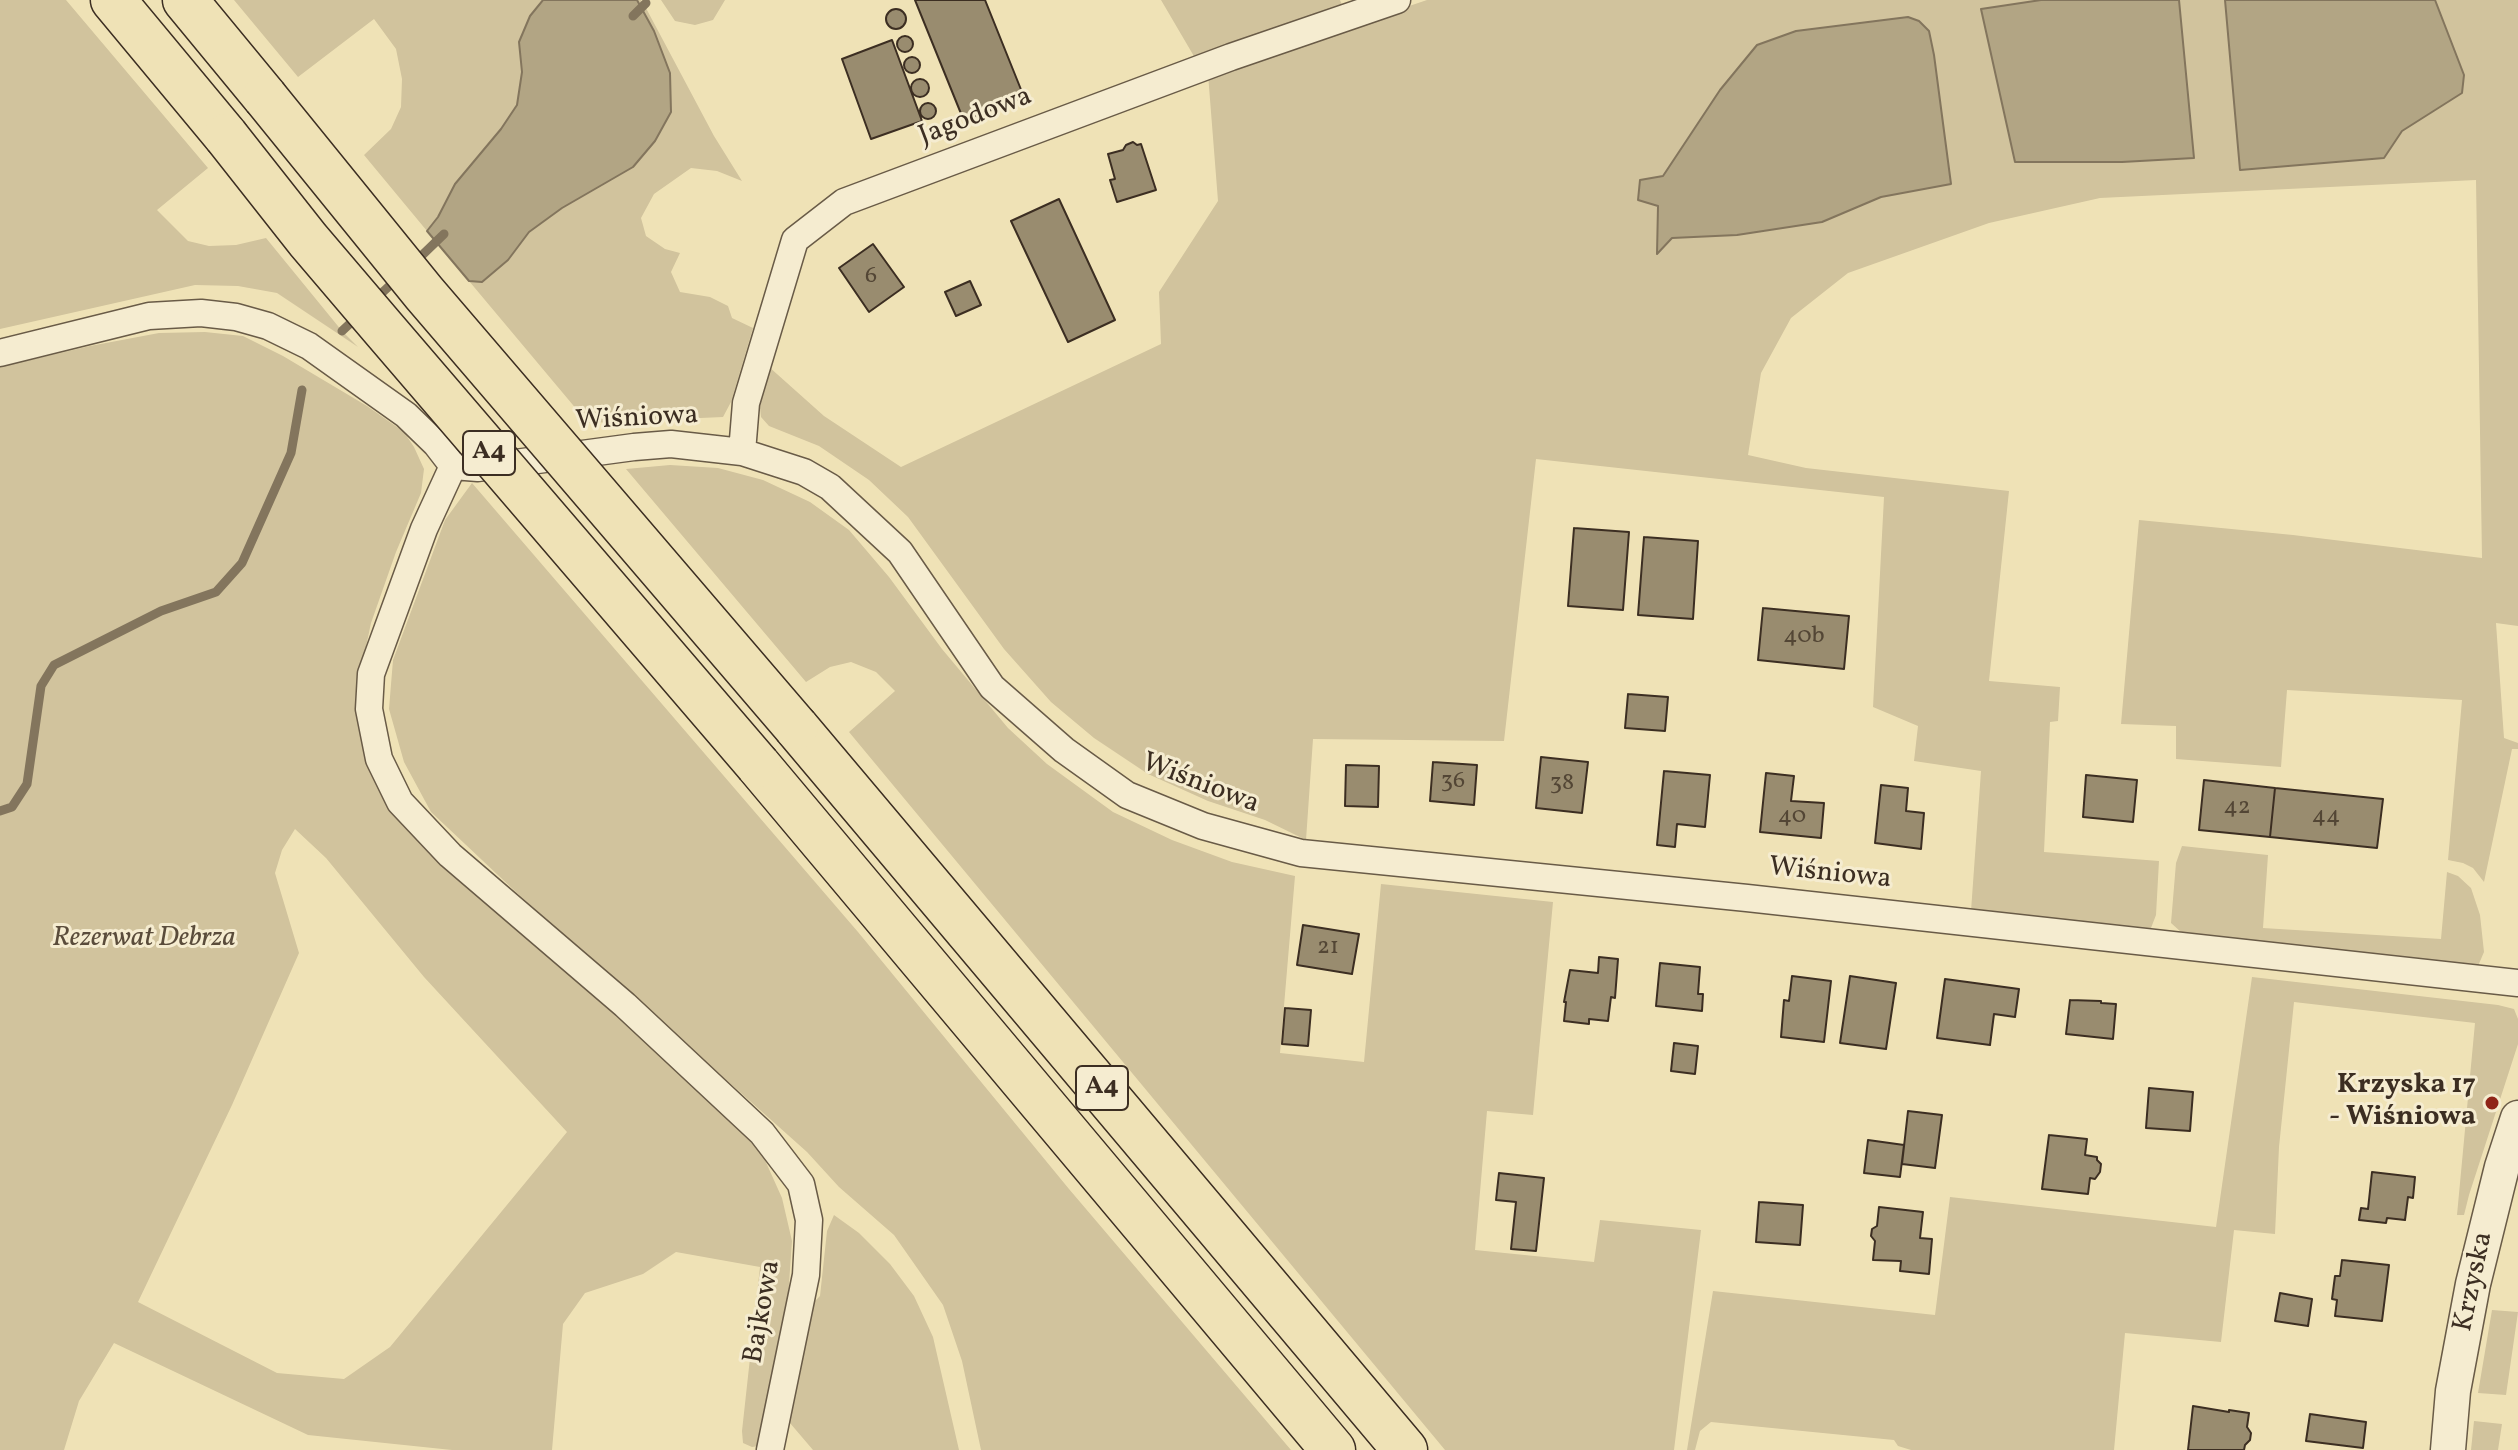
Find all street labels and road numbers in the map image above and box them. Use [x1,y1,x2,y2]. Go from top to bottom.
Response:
street label: Jagodowa [915,81,1037,155]
street label: Wiśniowa [575,400,699,440]
road number: A4 [463,431,515,475]
street label: Wiśniowa [1137,747,1263,823]
street label: Wiśniowa [1767,852,1893,898]
road number: A4 [1076,1066,1128,1110]
street label: Krzyska [2448,1229,2502,1335]
street label: Bajkowa [738,1258,790,1366]

